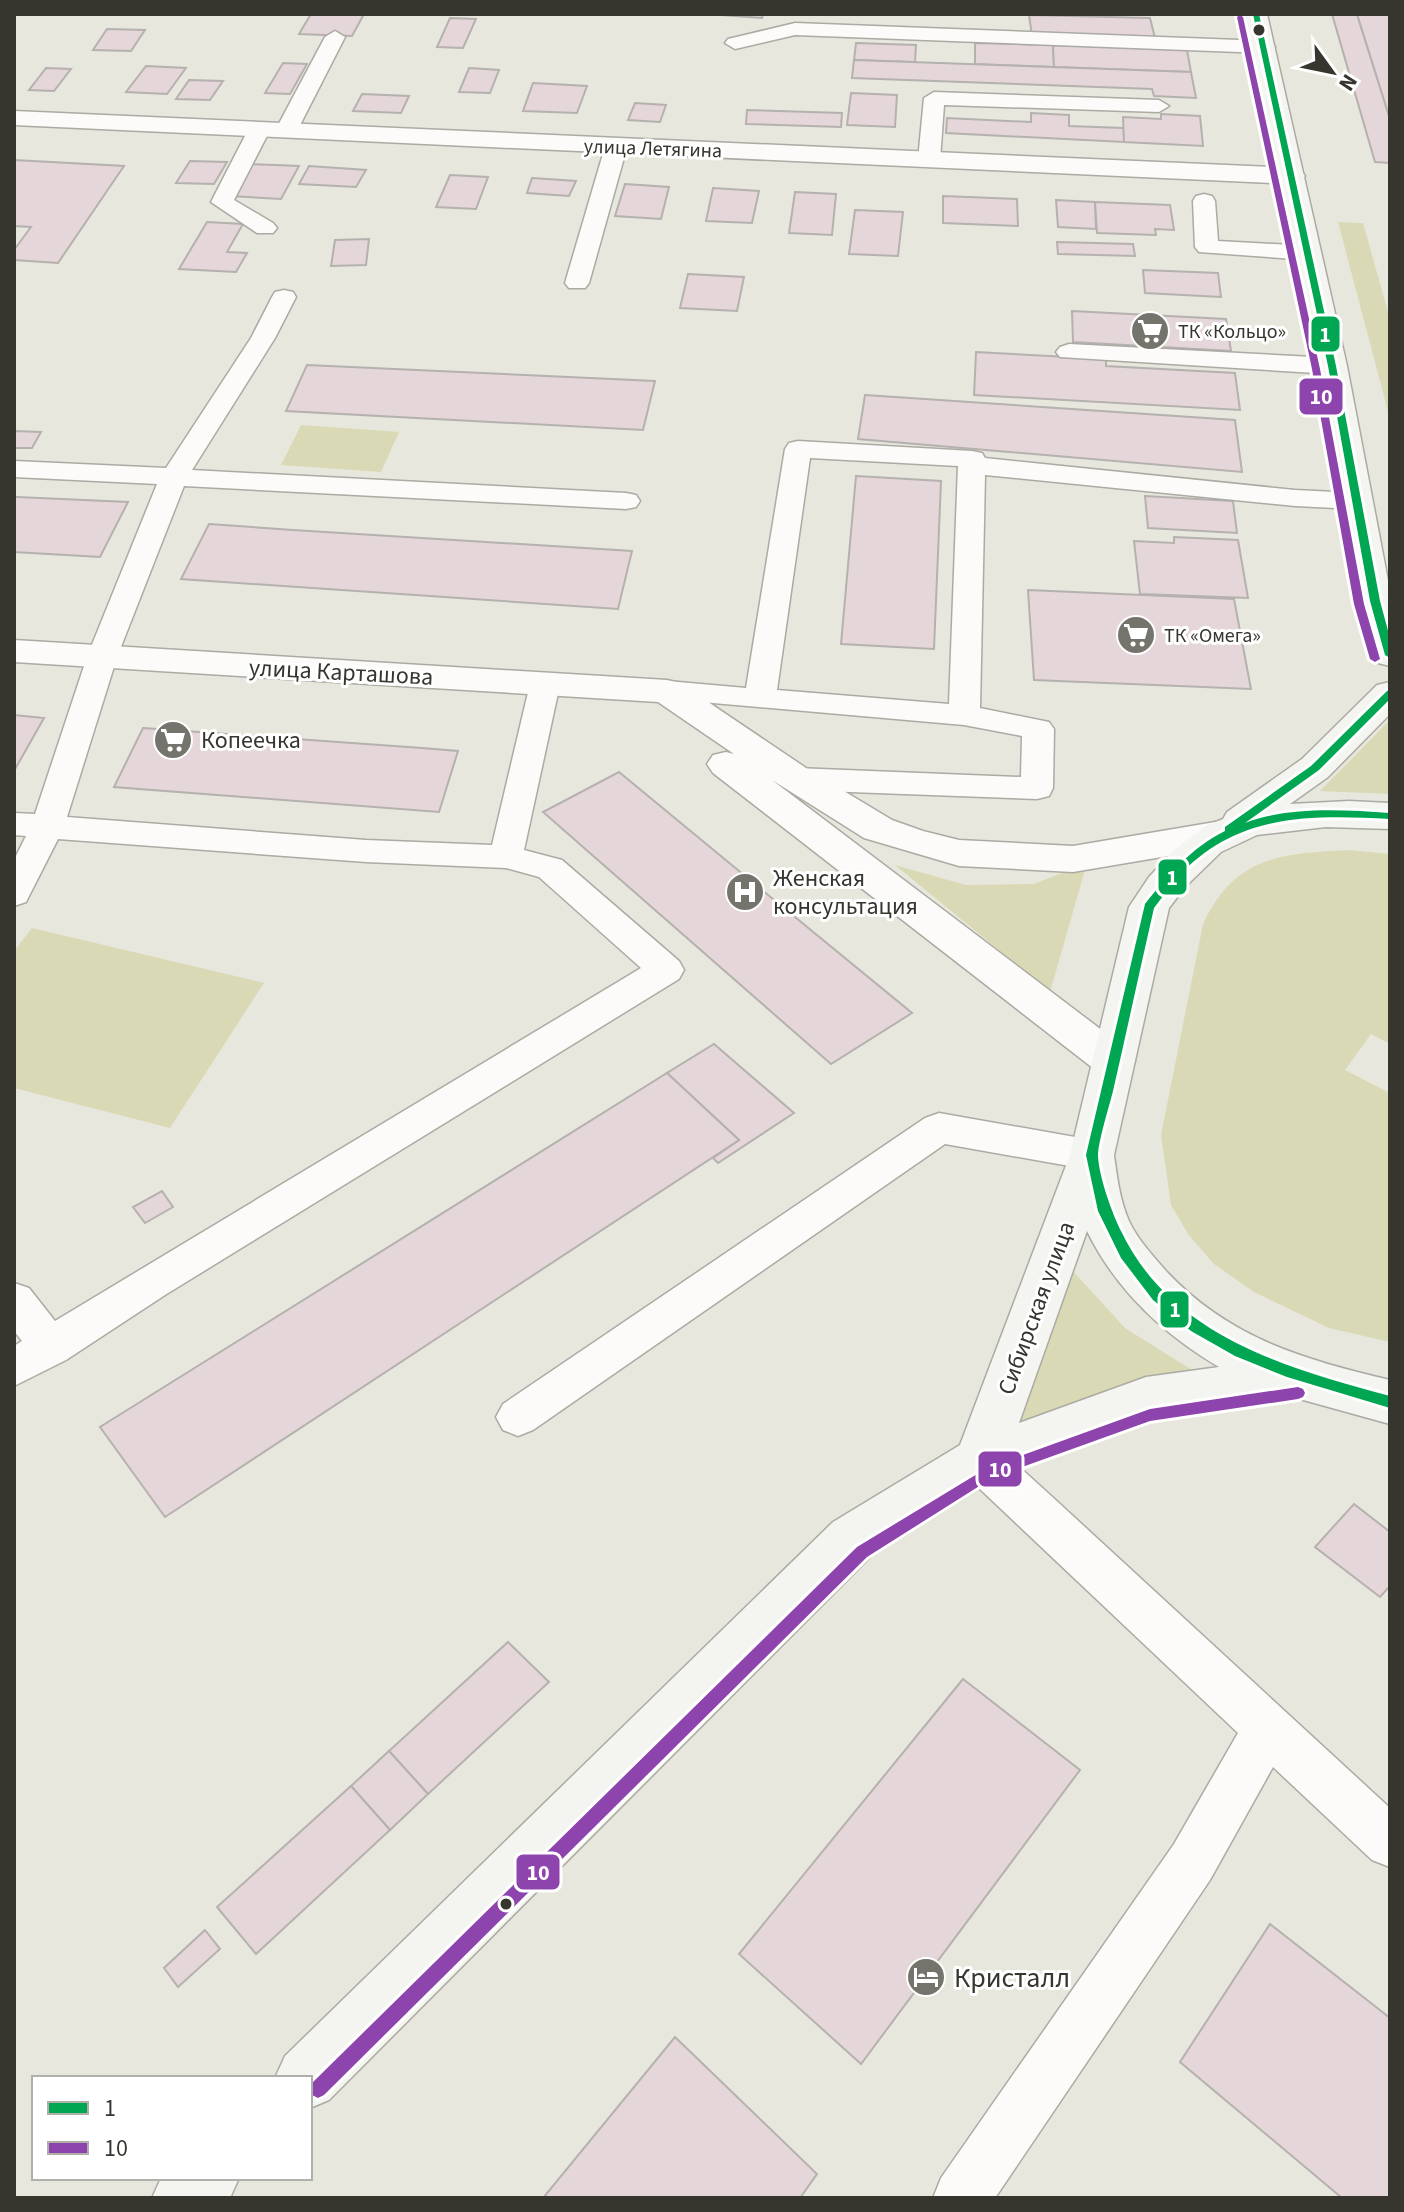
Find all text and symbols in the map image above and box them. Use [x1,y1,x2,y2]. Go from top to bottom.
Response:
unlabelled marker [1251,22,1267,38]
north arrow [1292,32,1372,112]
text: N [1331,67,1365,97]
street label: улица Летягина [583,133,723,165]
supermarket icon: ТК «Кольцо» [1129,310,1171,352]
line badge: 1 [1310,315,1341,353]
place label: ТК «Кольцо» [1178,318,1286,346]
text: 1 [1319,319,1331,351]
line badge: 10 [1298,377,1344,416]
text: 10 [1309,381,1333,413]
supermarket icon: ТК «Омега» [1115,614,1157,656]
place label: ТК «Омега» [1164,622,1261,650]
street label: улица Карташова [248,650,434,695]
supermarket icon: Копеечка [152,719,194,761]
place label: Копеечка [201,723,301,758]
line badge: 1 [1157,858,1188,896]
place label: Женская консультация [773,861,918,924]
text: 1 [1166,862,1178,894]
hospital icon: Женская консультация [724,871,766,913]
street label: Сибирская улица [989,1217,1084,1400]
line badge: 1 [1159,1290,1190,1329]
text: 1 [1169,1294,1181,1326]
line badge: 10 [977,1450,1023,1488]
text: 10 [988,1454,1012,1486]
line badge: 10 [515,1853,561,1891]
text: 10 [526,1857,550,1889]
unlabelled marker [498,1896,514,1912]
hotel icon: Кристалл [905,1956,947,1998]
place label: Кристалл [954,1958,1070,1998]
legend [32,2076,312,2180]
text: 1 [104,2091,116,2126]
text: 10 [104,2131,128,2166]

